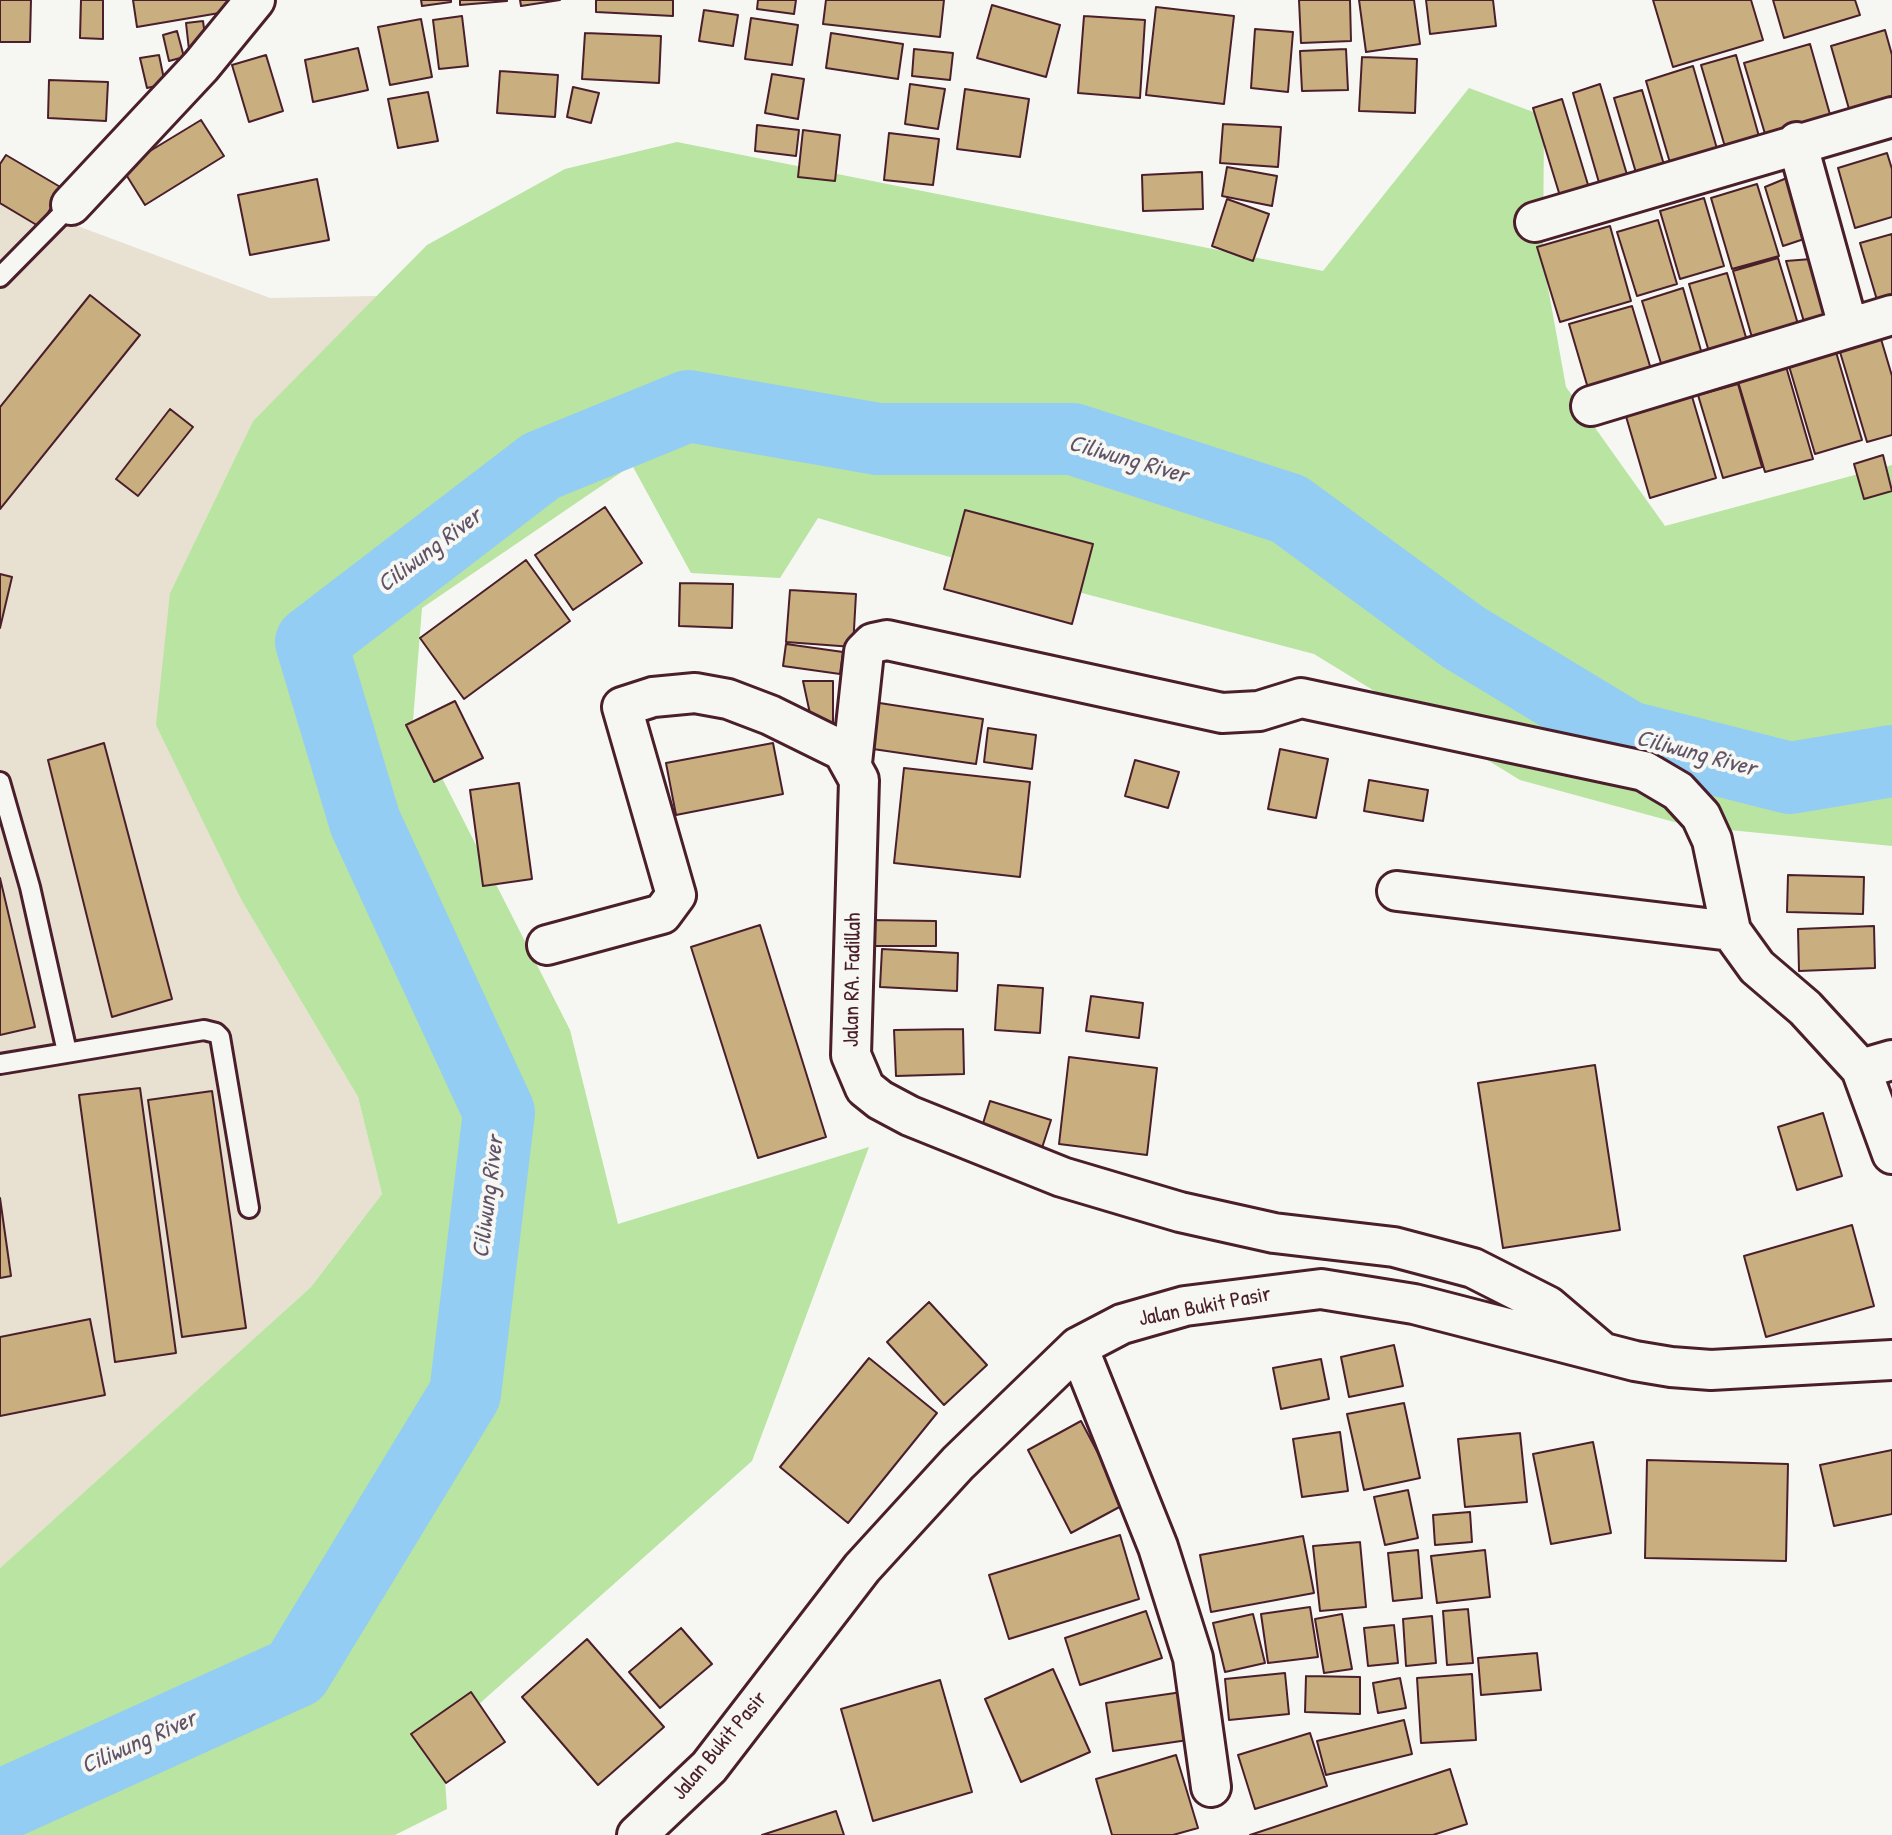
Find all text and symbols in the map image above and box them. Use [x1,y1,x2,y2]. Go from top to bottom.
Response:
water label: Ciliwung River [1065,429,1191,491]
water label: Ciliwung River [372,503,488,599]
water label: Ciliwung River [1633,724,1759,784]
street label: Jalan RA. Fadillah [839,913,867,1047]
water label: Ciliwung River [467,1134,511,1260]
street label: Jalan Bukit Pasir [1137,1281,1273,1333]
street label: Jalan Bukit Pasir [667,1686,773,1806]
water label: Ciliwung River [77,1705,201,1781]

